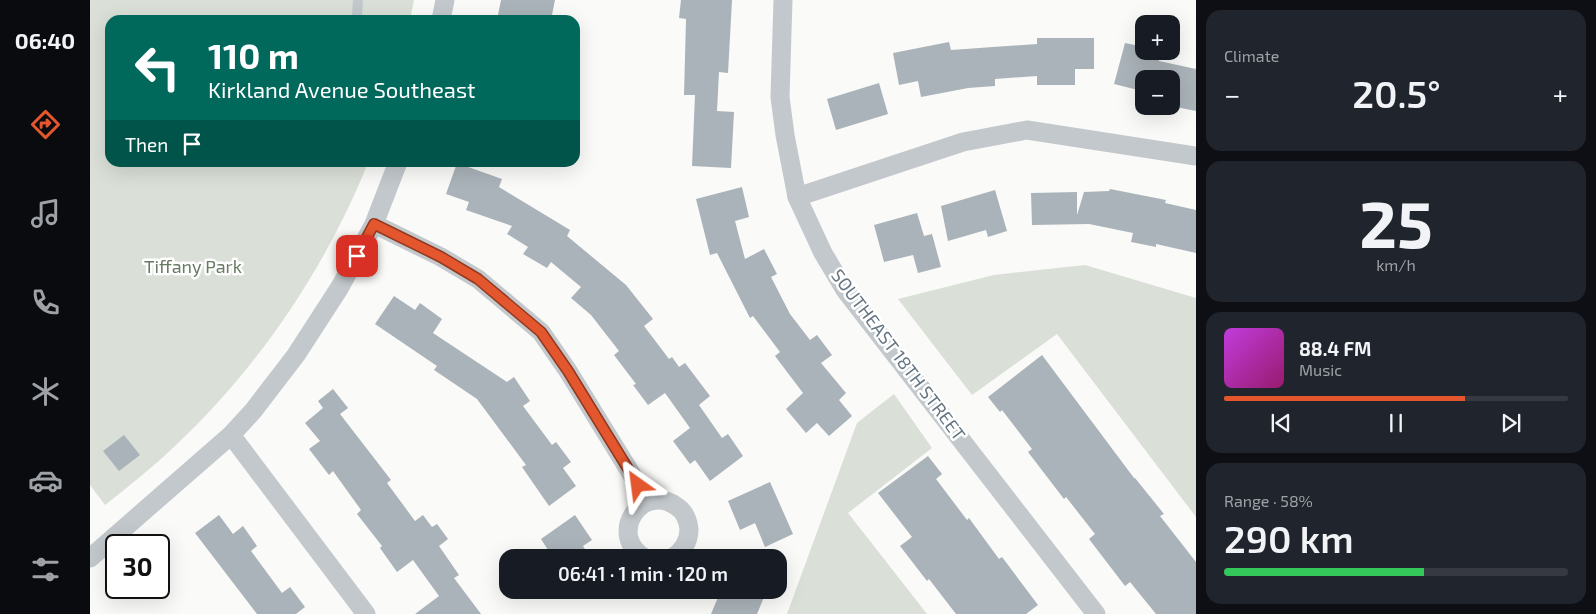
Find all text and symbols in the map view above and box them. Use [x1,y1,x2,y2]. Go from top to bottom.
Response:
map controls [1135,15,1180,115]
button: + [1135,15,1180,60]
text: 06:40 [15,27,75,53]
text: 110 m [208,34,299,76]
icon: left [125,35,190,100]
text: Climate [1224,46,1279,65]
button: − [1135,70,1180,115]
text: 20.5° [1352,70,1441,116]
text: Kirkland Avenue Southeast [208,76,475,102]
text: − [1224,77,1240,111]
text: + [1553,77,1568,111]
icon: directions [28,107,63,142]
icon: arrive [178,130,206,158]
text: Then [125,133,168,156]
text: 25 [1359,183,1433,261]
icon: music [28,196,63,231]
pin [336,235,378,277]
icon: arrive [343,242,371,270]
park label: Tiffany Park [144,255,242,277]
text: km/h [1376,255,1416,274]
street label: SOUTHEAST 18TH STREET [827,264,971,445]
icon: phone [28,285,63,320]
text: 88.4 FM [1299,337,1371,360]
text: Music [1299,360,1342,379]
icon: climate [28,374,63,409]
icon: previous [1267,409,1295,437]
icon: pause [1382,409,1410,437]
icon: next [1497,409,1525,437]
position arrow [611,458,663,510]
icon: car [28,463,63,498]
text: Range · 58% [1224,491,1313,510]
text: 290 km [1224,515,1354,561]
speed limit sign: 30 [105,534,170,599]
icon: filters [28,552,63,587]
text: 06:41 · 1 min · 120 m [558,562,728,585]

